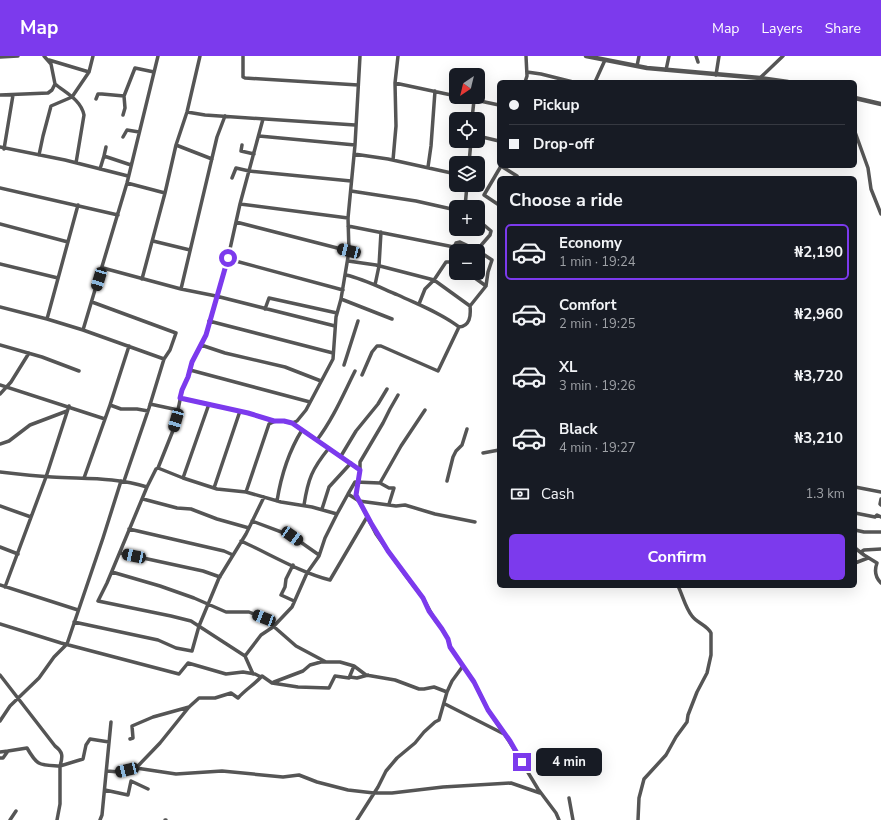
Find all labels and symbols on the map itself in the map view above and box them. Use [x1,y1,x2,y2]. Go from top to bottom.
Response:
north arrow [449,68,485,104]
car [336,242,362,260]
route start [219,249,237,267]
car [90,266,108,292]
car [167,407,185,433]
car [279,524,305,548]
car [121,548,147,564]
car [251,608,277,628]
callout: 4 min [536,748,602,776]
route end [513,753,531,771]
car [114,761,140,779]

